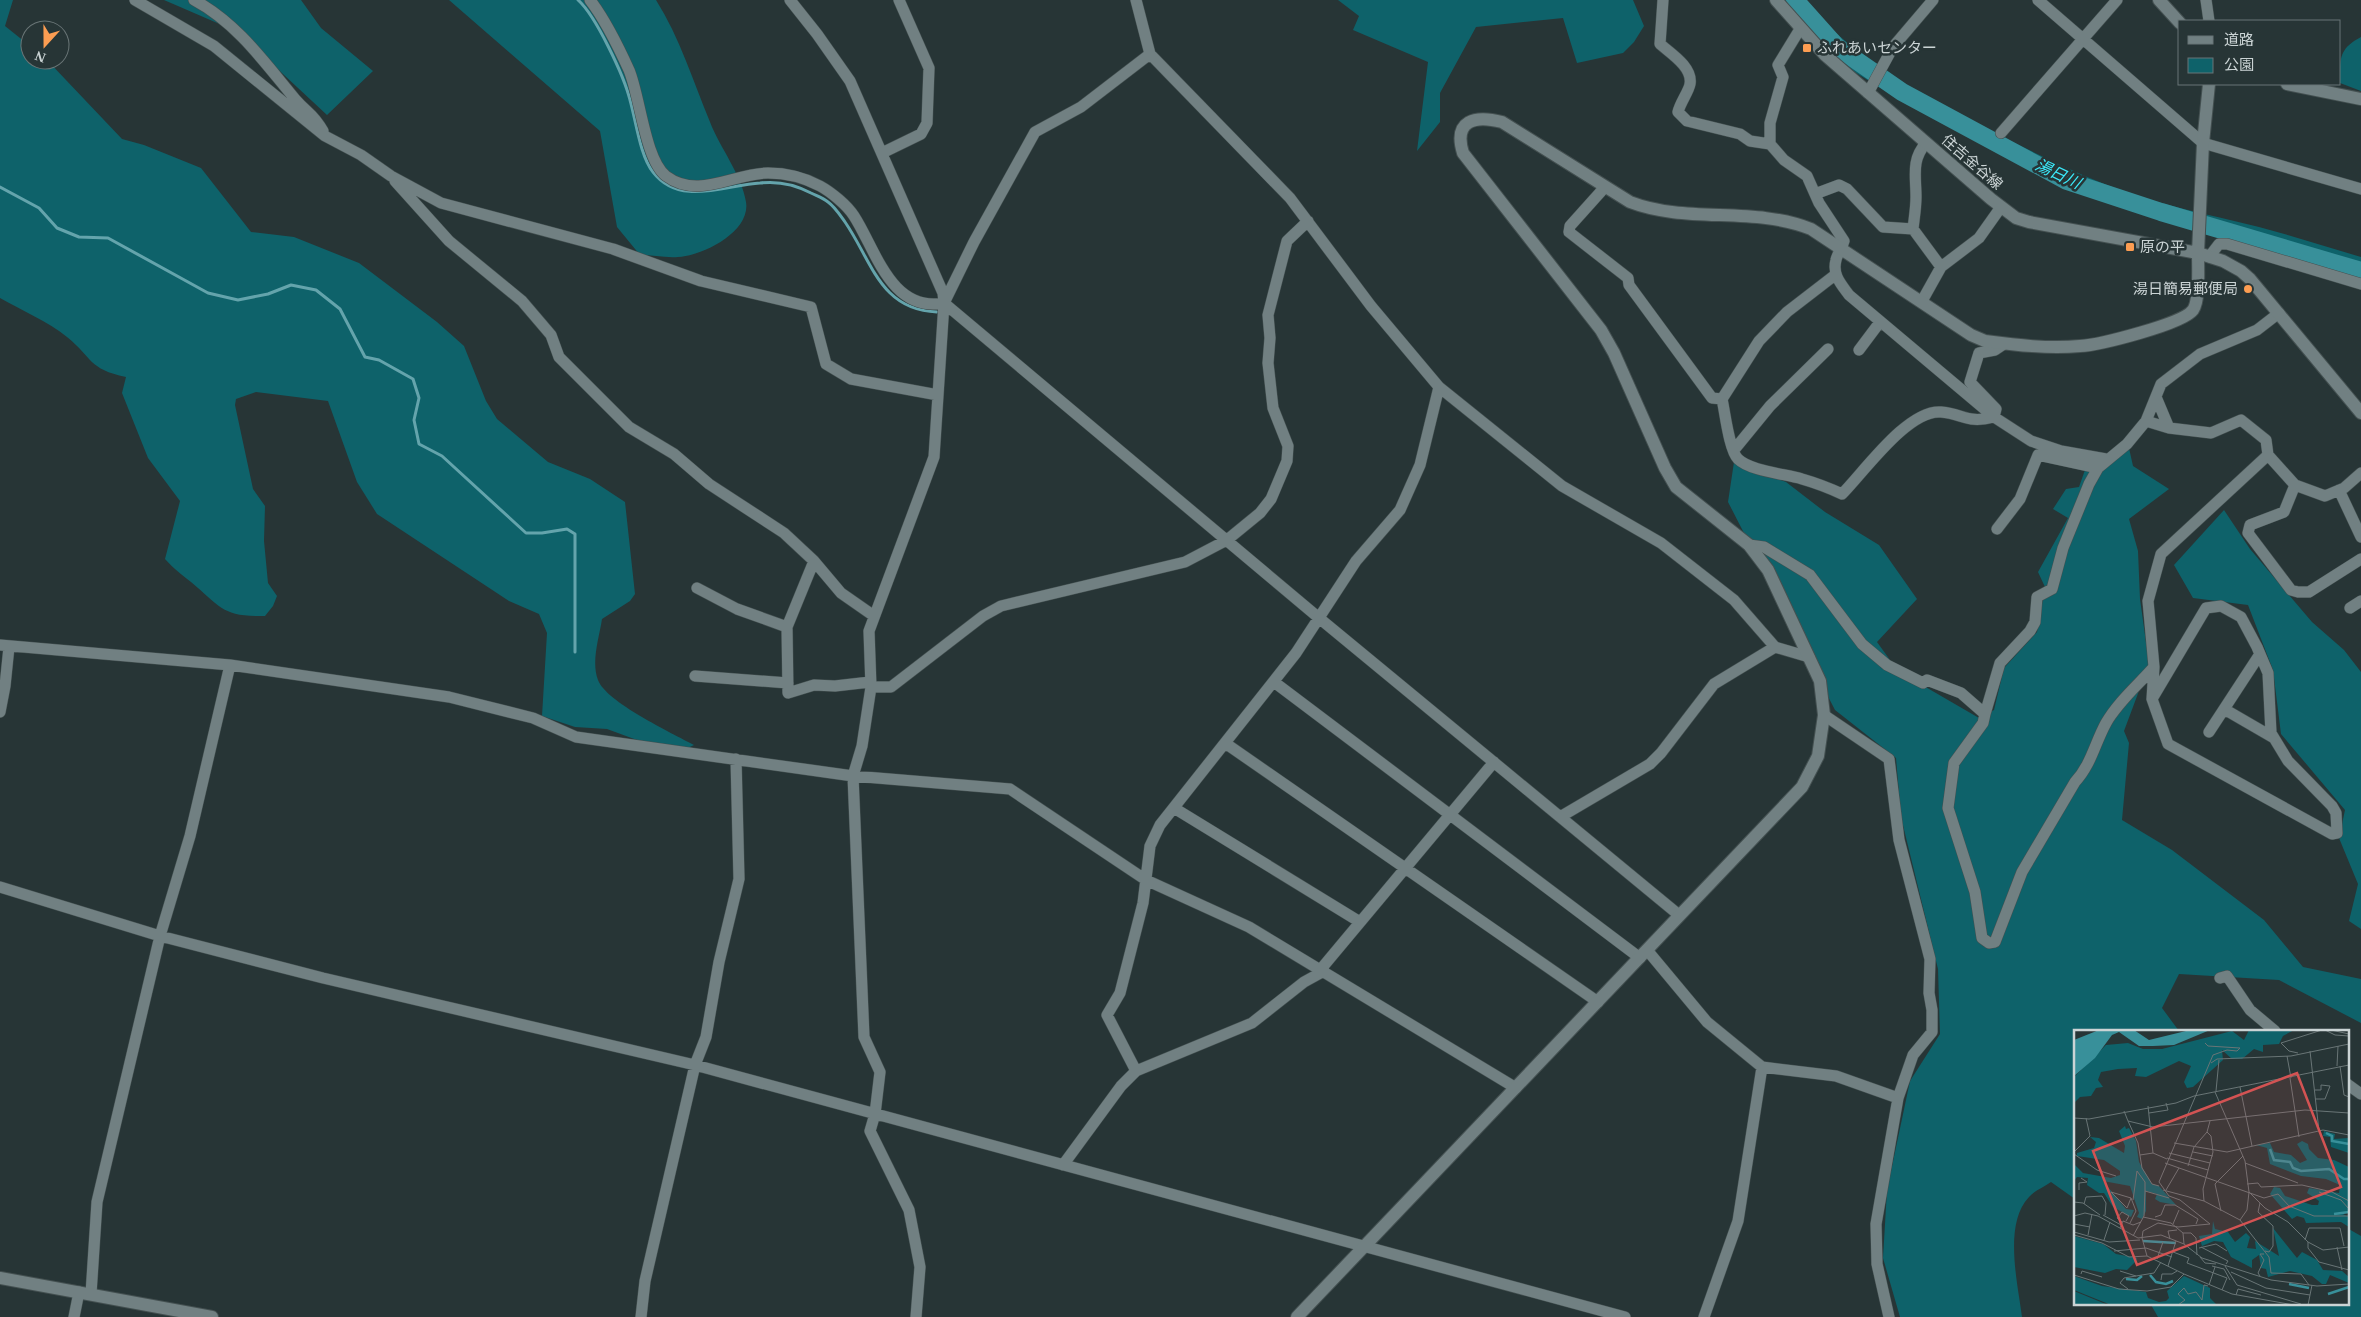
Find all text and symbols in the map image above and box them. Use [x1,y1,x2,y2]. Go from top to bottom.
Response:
north arrow [20,20,70,70]
legend [2178,20,2341,85]
text: 道路 [2224,32,2254,48]
place label: ふれあいセンター [1817,40,1937,56]
marker: ふれあいセンター [1801,42,1813,54]
text: N [33,48,48,65]
text: 公園 [2224,57,2254,73]
street label: 住吉金谷線 [1938,131,2006,193]
water label: 湯日川 [2033,156,2085,193]
place label: 原の平 [2140,239,2185,255]
marker: 原の平 [2124,241,2136,253]
place label: 湯日簡易郵便局 [2133,281,2238,297]
marker: 湯日簡易郵便局 [2242,283,2254,295]
inset map [2074,1030,2348,1304]

